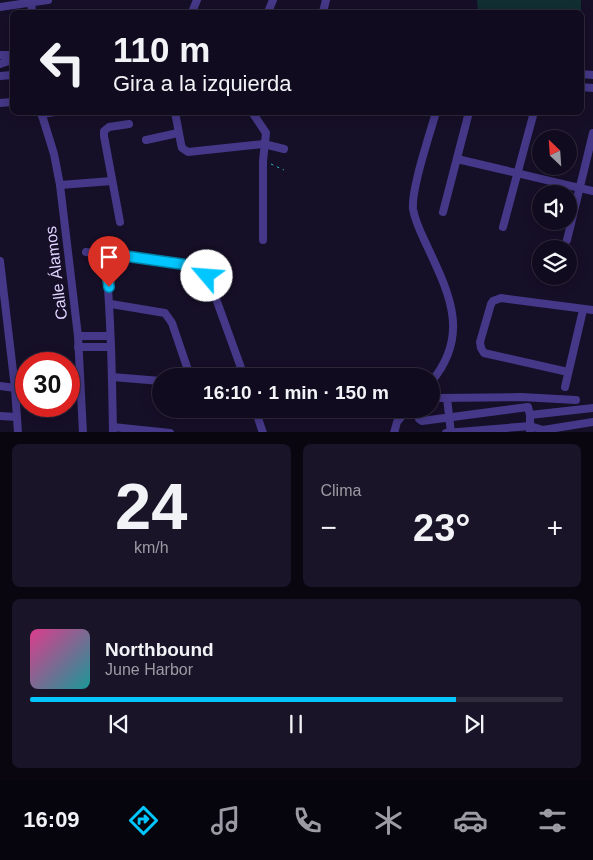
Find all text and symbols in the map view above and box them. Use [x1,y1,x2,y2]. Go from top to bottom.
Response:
icon: left [30,30,95,95]
text: 110 m [113,30,210,69]
text: Gira a la izquierda [113,71,292,96]
north arrow [532,130,578,175]
map controls [532,130,577,285]
button: sound [532,185,577,230]
street label: Calle Álamos [41,225,70,321]
pin [88,236,130,287]
button: layers [532,240,577,285]
icon: arrive [95,243,123,271]
position arrow [180,249,232,301]
speed limit sign: 30 [15,352,80,417]
text: 16:10 · 1 min · 150 m [203,382,389,403]
text: 24 [115,470,187,543]
text: Clima [321,482,361,499]
text: 23° [413,507,470,549]
text: − [321,512,337,543]
text: + [547,512,563,543]
text: km/h [134,539,169,556]
text: Northbound [105,639,214,660]
text: June Harbor [105,661,193,678]
icon: previous [105,710,133,738]
icon: pause [282,710,310,738]
icon: next [460,710,488,738]
icon: directions [126,803,161,838]
icon: music [208,803,243,838]
icon: phone [290,803,325,838]
icon: climate [371,803,406,838]
icon: car [453,803,488,838]
icon: filters [535,803,570,838]
text: 16:09 [23,807,80,832]

